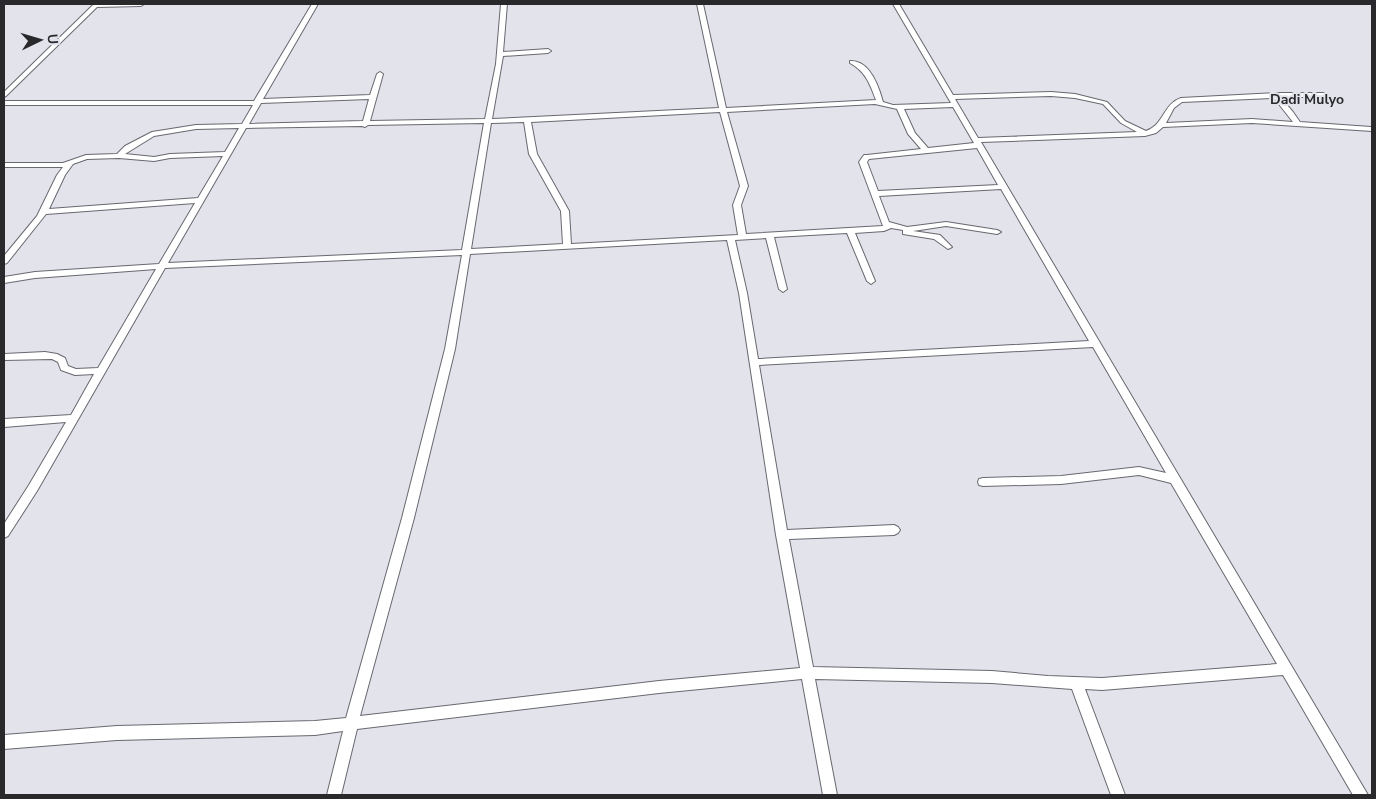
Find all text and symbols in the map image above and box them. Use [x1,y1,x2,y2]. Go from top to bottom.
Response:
north arrow [15,15,65,65]
text: U [43,33,62,45]
district label: Dadi Mulyo [1270,90,1344,109]

